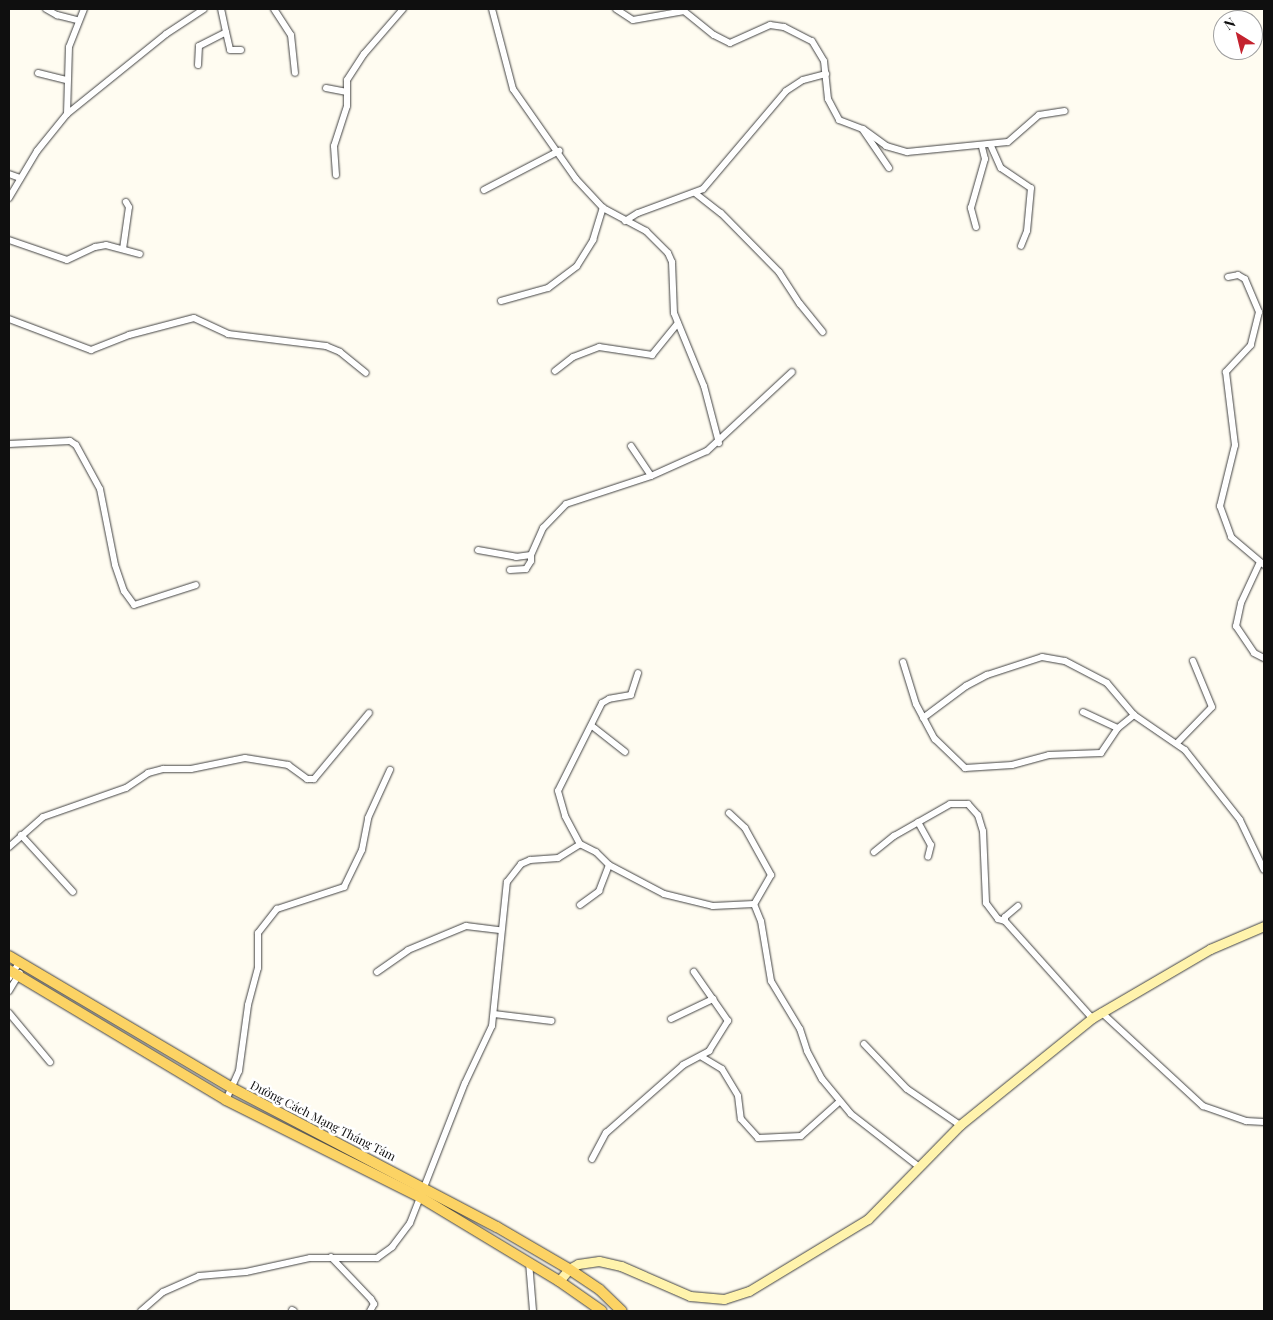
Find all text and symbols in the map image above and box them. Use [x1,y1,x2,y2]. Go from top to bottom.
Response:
north arrow [1213,10,1263,60]
text: N [1220,13,1239,34]
street label: Đường Cách Mạng Tháng Tám [248,1078,398,1164]

